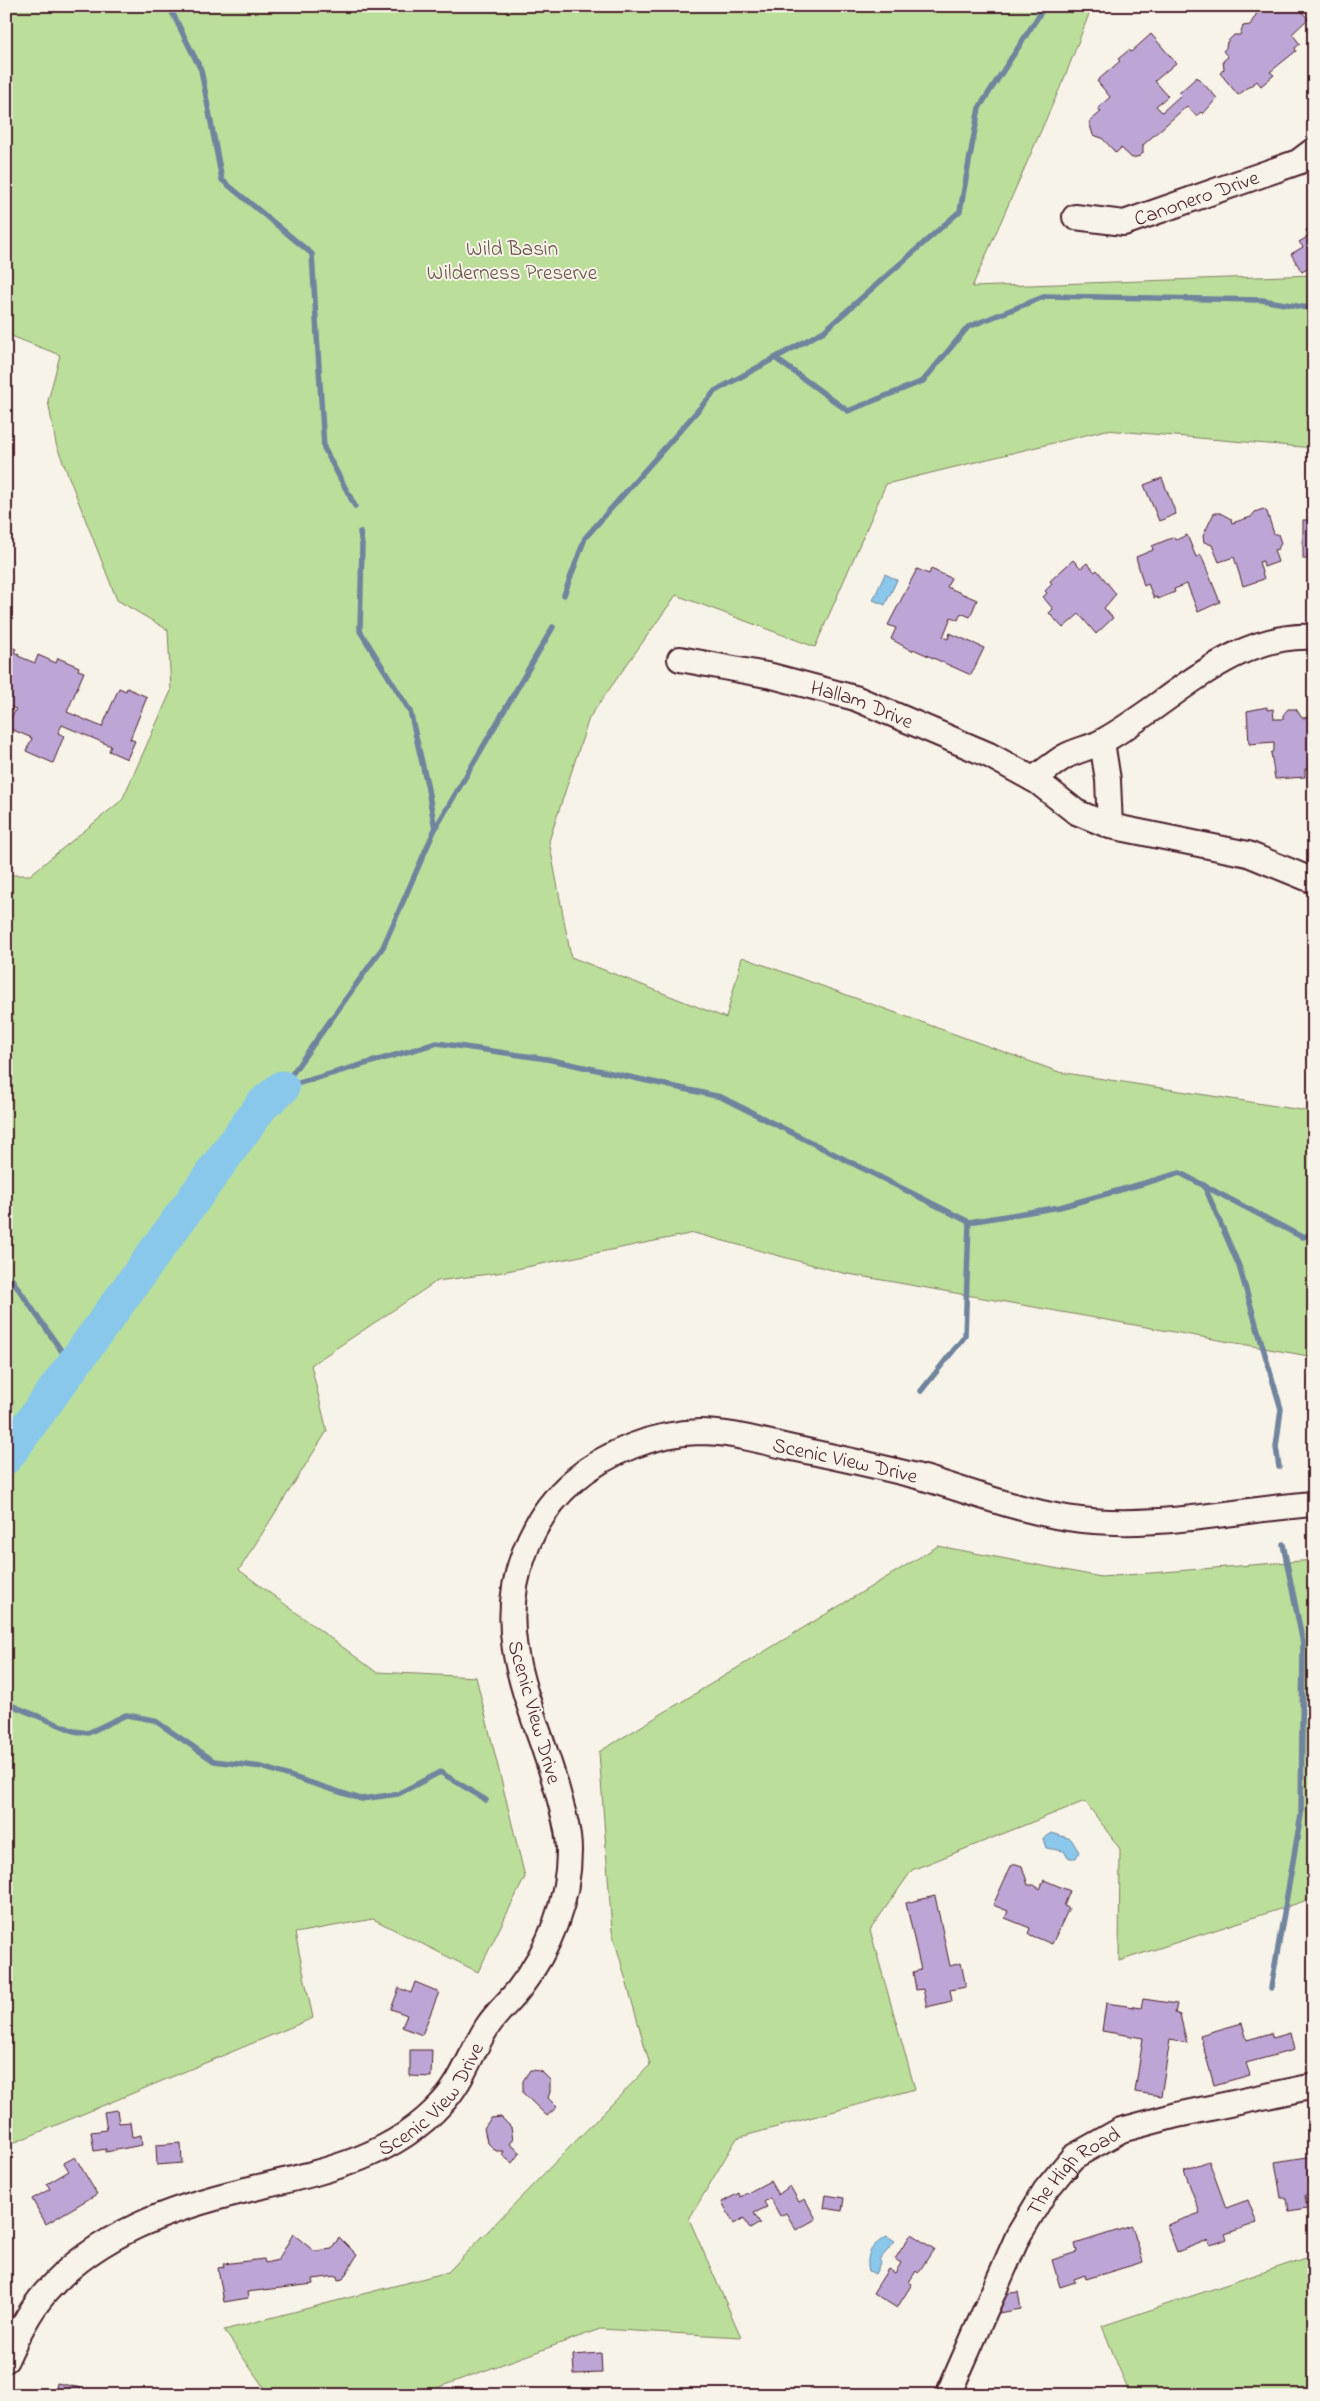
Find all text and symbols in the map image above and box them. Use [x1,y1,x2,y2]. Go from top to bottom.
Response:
street label: Canonero Drive [1130,164,1264,235]
park label: Wild Basin Wilderness Preserve [427,235,598,289]
street label: Hallam Drive [807,674,918,738]
street label: Scenic View Drive [769,1431,921,1493]
street label: Scenic View Drive [498,1637,568,1788]
street label: Scenic View Drive [373,2037,493,2165]
street label: The High Road [1020,2120,1127,2222]

